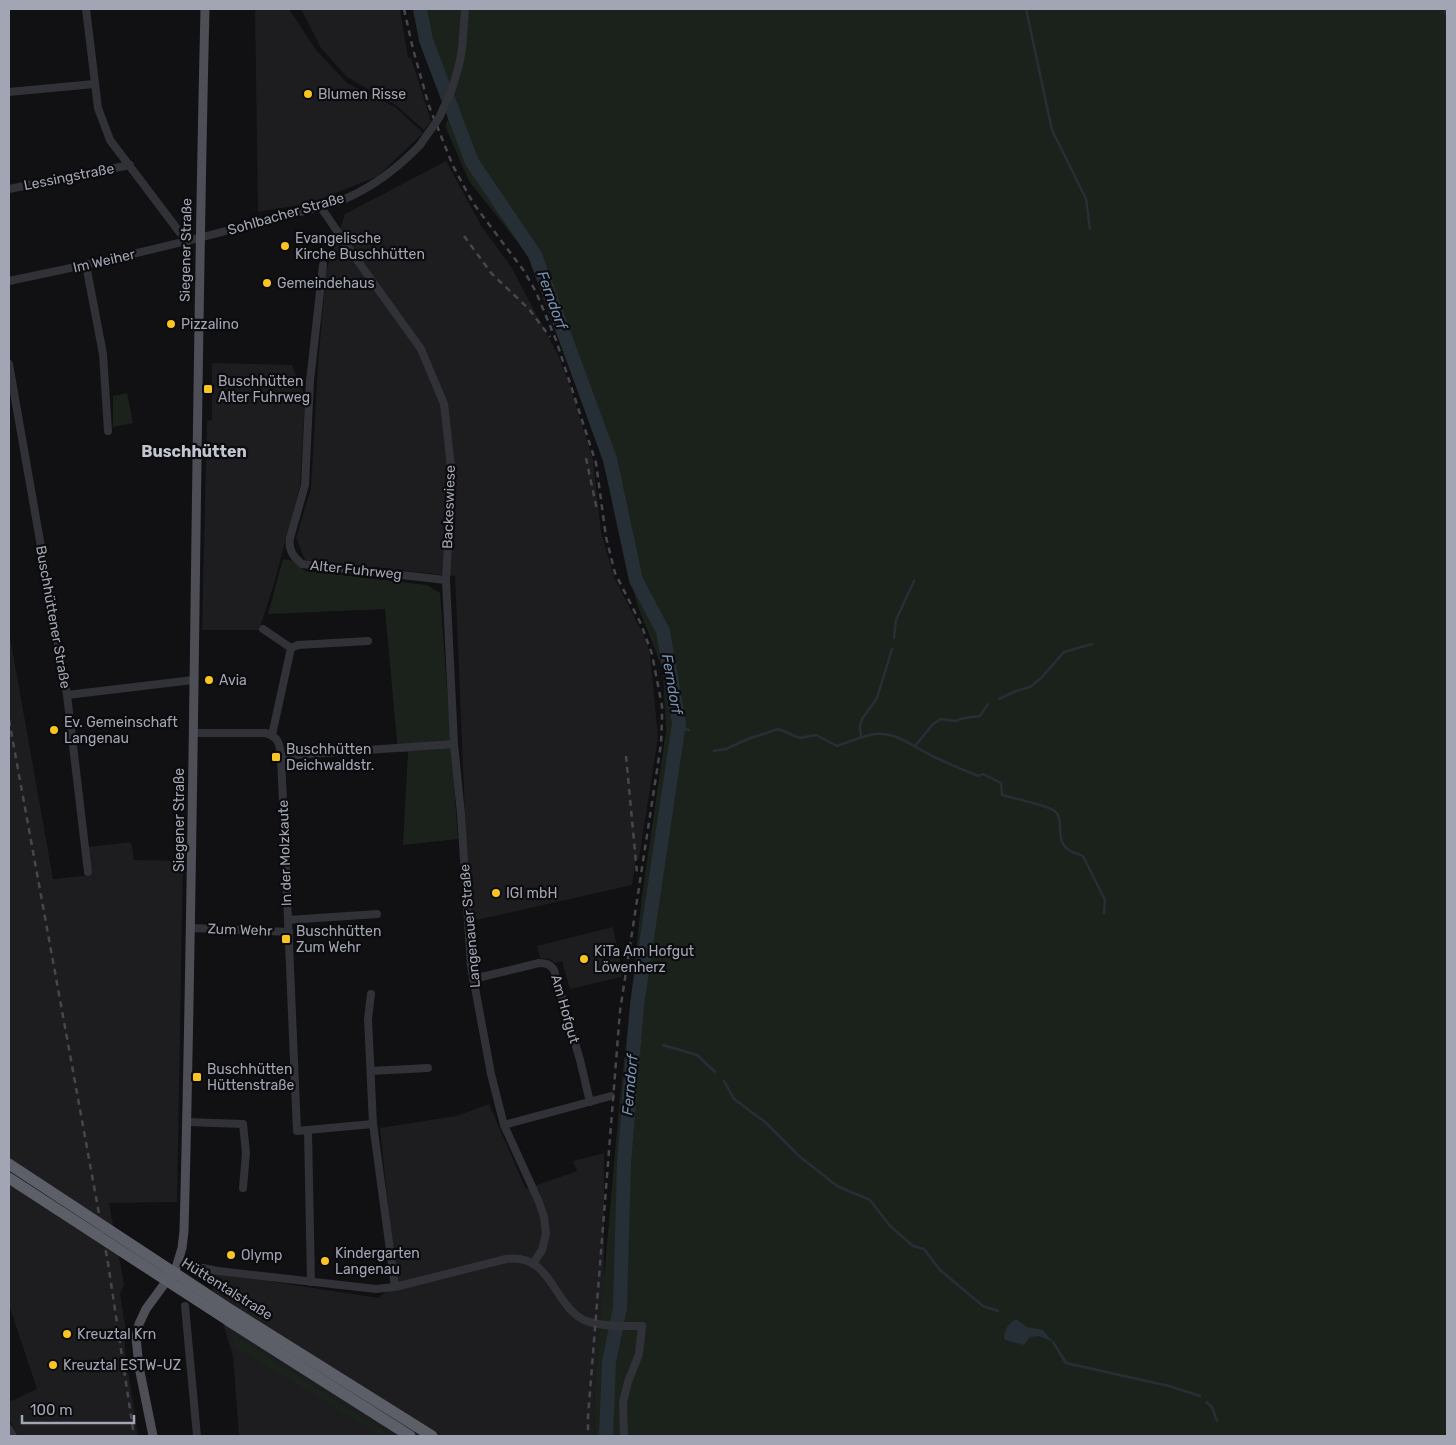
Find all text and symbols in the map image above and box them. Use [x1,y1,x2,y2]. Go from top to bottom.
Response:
place label: Blumen Risse [318,86,406,103]
marker: Blumen Risse [302,88,314,100]
street label: Lessingstraße [22,160,116,194]
street label: Sohlbacher Straße [226,189,346,239]
street label: Siegener Straße [177,198,195,302]
place label: Evangelische Kirche Buschhütten [295,230,425,263]
marker: Evangelische Kirche Buschhütten [279,240,291,252]
street label: Im Weiher [71,245,137,276]
water label: Ferndorf [533,268,572,334]
place label: Gemeindehaus [277,275,375,292]
marker: Gemeindehaus [261,277,273,289]
place label: Pizzalino [181,316,239,333]
marker: Pizzalino [165,318,177,330]
place label: Buschhütten Alter Fuhrweg [218,373,310,406]
marker: Buschhütten Alter Fuhrweg [202,383,214,395]
district label: Buschhütten [141,442,247,461]
street label: Backeswiese [439,465,459,549]
street label: Buschhüttener Straße [32,544,74,690]
street label: Alter Fuhrweg [309,557,403,583]
water label: Ferndorf [658,653,687,718]
place label: Avia [219,672,247,689]
marker: Avia [203,674,215,686]
place label: Ev. Gemeinschaft Langenau [64,714,178,747]
marker: Ev. Gemeinschaft Langenau [48,724,60,736]
place label: Buschhütten Deichwaldstr. [286,741,374,774]
marker: Buschhütten Deichwaldstr. [270,751,282,763]
street label: Siegener Straße [171,768,188,872]
street label: In der Molzkaute [275,799,295,907]
street label: Langenauer Straße [456,863,484,989]
place label: IGI mbH [506,885,557,902]
marker: IGI mbH [490,887,502,899]
street label: Zum Wehr [207,920,273,940]
place label: Buschhütten Zum Wehr [296,923,381,956]
marker: Buschhütten Zum Wehr [280,933,292,945]
place label: KiTa Am Hofgut Löwenherz [594,943,695,976]
marker: KiTa Am Hofgut Löwenherz [578,953,590,965]
street label: Am Hofgut [547,973,583,1046]
water label: Ferndorf [618,1052,642,1116]
place label: Buschhütten Hüttenstraße [207,1061,294,1094]
marker: Buschhütten Hüttenstraße [191,1071,203,1083]
place label: Kindergarten Langenau [335,1245,420,1278]
place label: Olymp [241,1247,282,1264]
marker: Olymp [225,1249,237,1261]
street label: Hüttentalstraße [178,1254,276,1324]
marker: Kindergarten Langenau [319,1255,331,1267]
place label: Kreuztal Krn [77,1326,156,1343]
marker: Kreuztal Krn [61,1328,73,1340]
place label: Kreuztal ESTW-UZ [63,1357,181,1374]
marker: Kreuztal ESTW-UZ [47,1359,59,1371]
scale bar [22,1392,135,1424]
text: 100 m [30,1401,72,1419]

